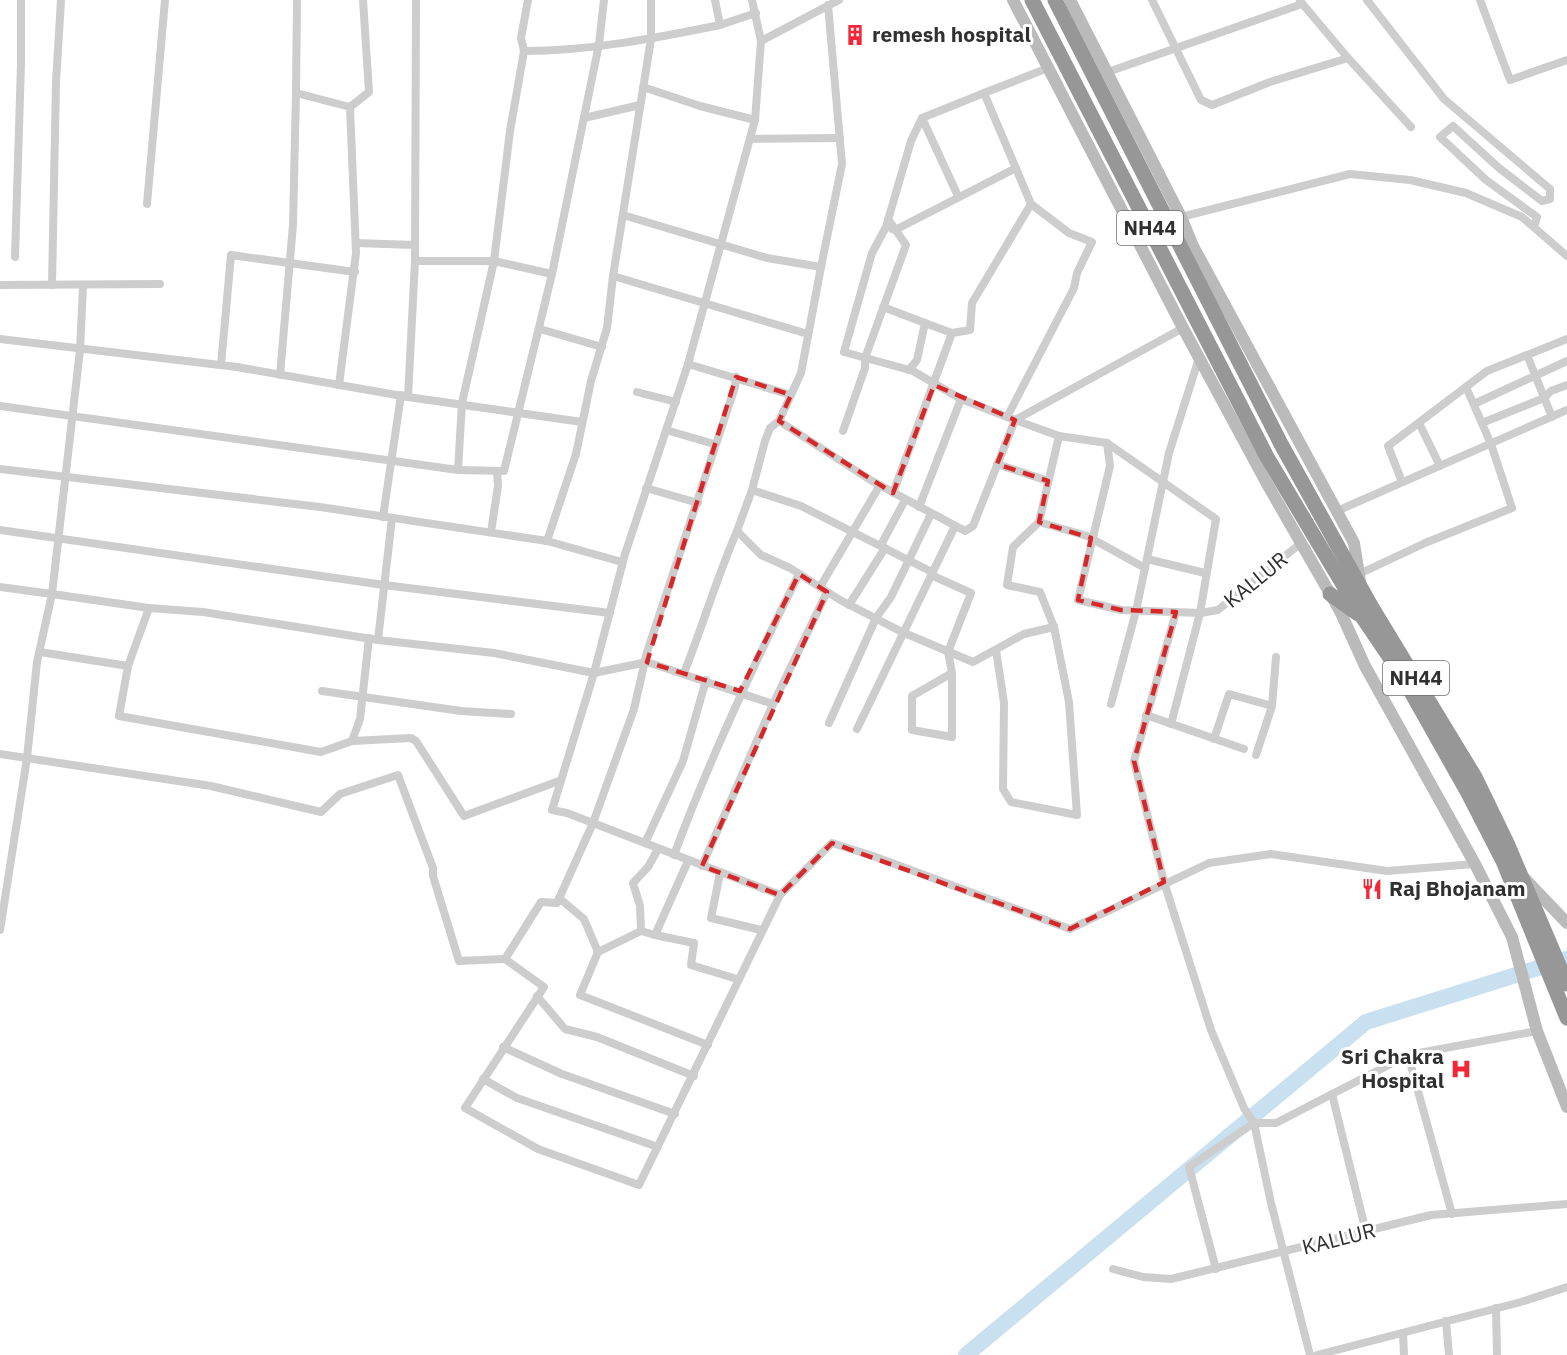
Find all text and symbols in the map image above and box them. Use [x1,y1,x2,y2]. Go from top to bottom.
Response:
place label: remesh hospital [872,20,1031,48]
building icon: remesh hospital [843,23,867,47]
road number: NH44 [1117,211,1183,245]
street label: KALLUR [1217,545,1293,614]
road number: NH44 [1383,661,1449,695]
place label: Raj Bhojanam [1389,874,1525,902]
restaurant icon: Raj Bhojanam [1360,877,1384,901]
place label: Sri Chakra Hospital [1341,1042,1444,1094]
hospital icon: Sri Chakra Hospital [1449,1057,1473,1081]
street label: KALLUR [1299,1215,1378,1261]

